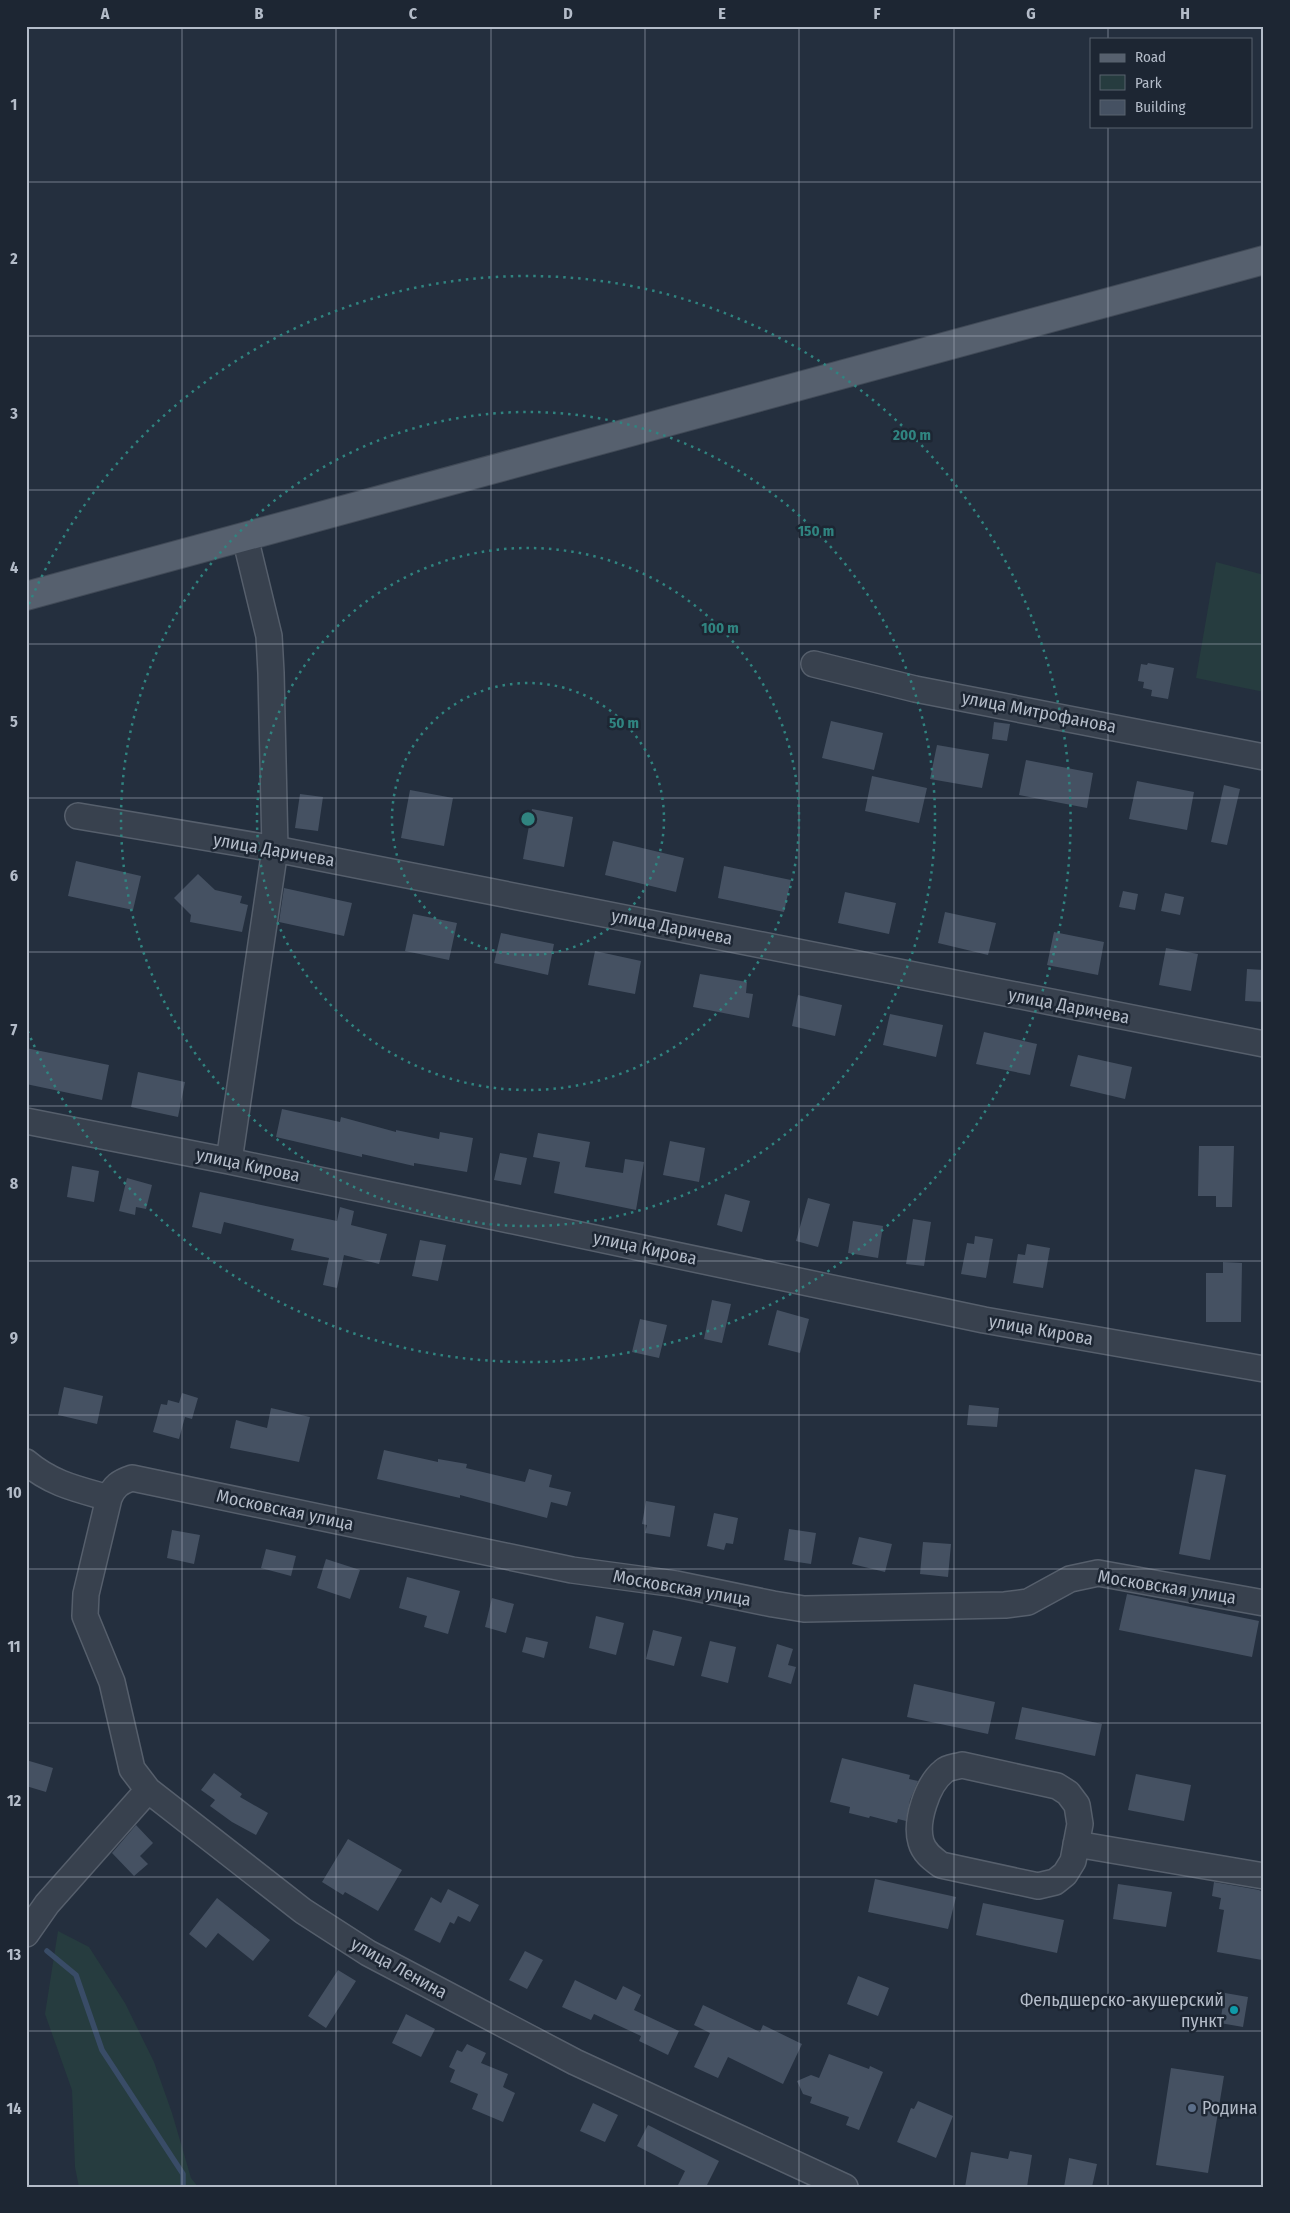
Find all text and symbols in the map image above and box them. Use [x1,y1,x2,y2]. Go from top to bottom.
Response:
text: A [100,4,110,23]
text: B [255,4,264,23]
text: C [409,4,418,23]
text: D [563,4,573,23]
text: E [718,4,726,23]
text: F [873,4,881,23]
text: G [1026,4,1036,23]
text: H [1180,4,1190,23]
legend [1090,38,1252,128]
text: Road [1135,48,1166,66]
text: Park [1135,74,1162,92]
text: 1 [11,95,17,114]
text: Building [1135,98,1186,116]
text: 2 [9,249,18,268]
text: 3 [9,404,18,423]
text: 200 m [892,426,931,444]
text: 150 m [798,522,834,540]
text: 4 [10,558,18,577]
text: 100 m [701,619,739,637]
street label: улица Митрофанова [960,686,1118,738]
text: 5 [10,712,18,731]
text: 50 m [609,714,639,732]
centre of rings [519,810,537,828]
street label: улица Даричева [212,828,337,872]
text: 6 [10,866,18,885]
street label: улица Даричева [610,904,735,950]
street label: улица Даричева [1007,983,1132,1029]
text: 7 [11,1020,18,1039]
street label: улица Кирова [194,1143,302,1187]
text: 8 [10,1174,19,1193]
street label: улица Кирова [591,1226,699,1270]
street label: улица Кирова [987,1310,1095,1350]
text: 9 [10,1328,18,1347]
text: 10 [6,1483,22,1502]
street label: Московская улица [214,1485,356,1535]
street label: Московская улица [611,1565,753,1611]
street label: Московская улица [1096,1565,1238,1609]
text: 11 [7,1637,21,1656]
text: 12 [7,1791,22,1810]
street label: улица Ленина [347,1933,451,2004]
text: 13 [7,1945,22,1964]
place label: Фельдшерско-акушерский пункт [1020,1989,1225,2032]
marker: Фельдшерско-акушерский пункт [1228,2004,1240,2016]
place label: Родина [1202,2097,1257,2119]
text: 14 [7,2099,22,2118]
marker: Родина [1186,2102,1198,2114]

